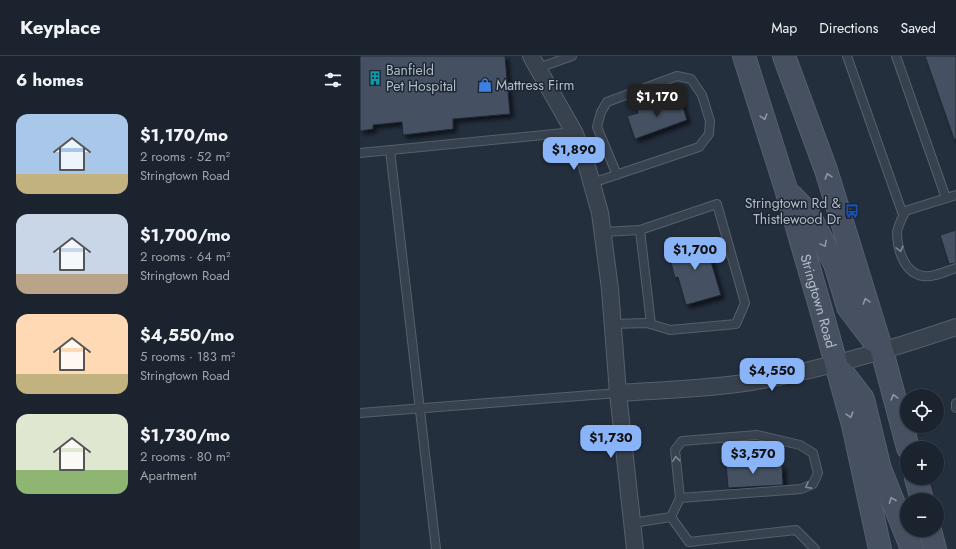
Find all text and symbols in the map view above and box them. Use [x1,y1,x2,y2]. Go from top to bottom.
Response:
text: Keyplace [20,14,101,41]
text: Map [771,18,797,38]
text: Directions [819,18,879,38]
text: Saved [901,18,936,38]
place label: Banfield Pet Hospital [386,60,456,96]
text: 6 homes [16,68,84,92]
icon: filters [322,69,344,91]
building icon: Banfield Pet Hospital [367,70,383,86]
place label: Mattress Firm [496,75,574,95]
shop icon: Mattress Firm [477,77,493,93]
pin: $1,170 [624,84,690,118]
text: $1,170 [636,87,678,106]
one-way arrow [759,113,768,120]
text: $1,170/mo [140,123,228,147]
icon: home [48,130,96,178]
pin: $1,890 [541,137,607,171]
text: $1,890 [552,140,596,159]
text: 2 rooms · 52 m² [140,147,230,166]
text: Stringtown Road [140,166,230,185]
one-way arrow [824,173,833,180]
place label: Stringtown Rd & Thistlewood Dr [745,193,842,229]
bus stop icon: Stringtown Rd & Thistlewood Dr [844,203,860,219]
text: $1,700/mo [140,223,231,247]
icon: home [48,230,96,278]
pin: $1,700 [662,237,728,271]
one-way arrow [820,239,827,247]
text: $1,700 [673,240,717,259]
one-way arrow [895,245,904,252]
text: 2 rooms · 64 m² [140,247,230,266]
street label: Stringtown Road [795,252,841,350]
text: Stringtown Road [140,266,230,285]
one-way arrow [862,297,871,304]
text: $4,550/mo [140,323,234,347]
icon: home [48,330,96,378]
text: 5 rooms · 183 m² [140,347,235,366]
pin: $4,550 [739,358,805,392]
text: $4,550 [749,361,795,380]
text: Stringtown Road [140,366,230,385]
map controls [900,389,944,537]
button: locate [900,389,944,433]
one-way arrow [890,394,899,401]
one-way arrow [845,411,854,418]
text: $1,730/mo [140,423,230,447]
pin: $1,730 [578,425,644,459]
text: $1,730 [589,428,633,447]
icon: home [48,430,96,478]
pin: $3,570 [720,441,786,475]
button: + [900,441,944,485]
text: $3,570 [730,444,776,463]
text: 2 rooms · 80 m² [140,447,230,466]
one-way arrow [672,456,681,462]
text: Apartment [140,466,197,485]
one-way arrow [805,481,812,489]
button: − [900,493,944,537]
one-way arrow [889,496,897,503]

